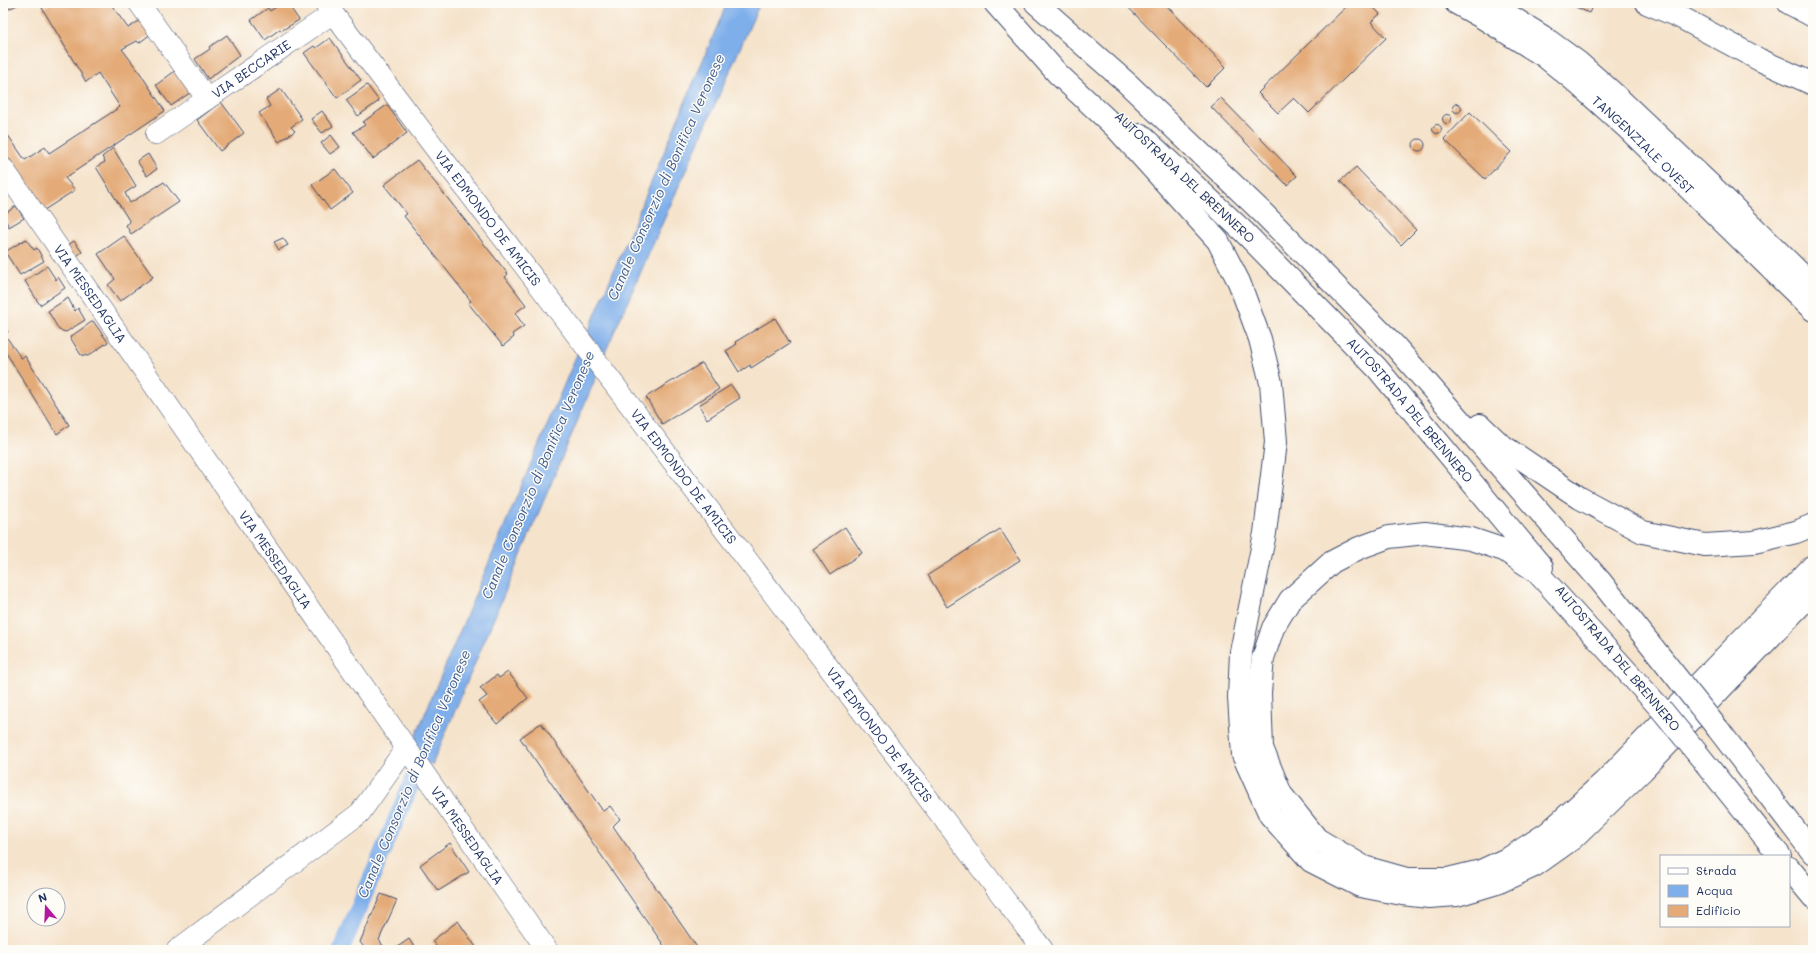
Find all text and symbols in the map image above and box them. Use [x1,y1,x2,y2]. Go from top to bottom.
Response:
street label: VIA BECCARIE [208,36,294,101]
water label: Canale Consorzio di Bonifica Veronese [602,51,729,303]
street label: TANGENZIALE OVEST [1589,92,1698,197]
street label: AUTOSTRADA DEL BRENNERO [1112,107,1259,246]
street label: VIA EDMONDO DE AMICIS [432,147,545,289]
street label: VIA MESSEDAGLIA [51,241,131,346]
street label: AUTOSTRADA DEL BRENNERO [1344,333,1477,486]
water label: Canale Consorzio di Bonifica Veronese [476,348,599,602]
street label: VIA EDMONDO DE AMICIS [628,405,741,547]
street label: VIA MESSEDAGLIA [236,507,316,612]
street label: AUTOSTRADA DEL BRENNERO [1552,581,1685,734]
water label: Canale Consorzio di Bonifica Veronese [352,647,475,901]
street label: VIA EDMONDO DE AMICIS [823,663,937,805]
street label: VIA MESSEDAGLIA [428,783,508,888]
legend [1660,855,1790,927]
text: Strada [1696,862,1737,878]
text: Acqua [1696,882,1733,898]
north arrow [26,887,66,927]
text: N [36,889,49,906]
text: Edificio [1696,902,1740,918]

